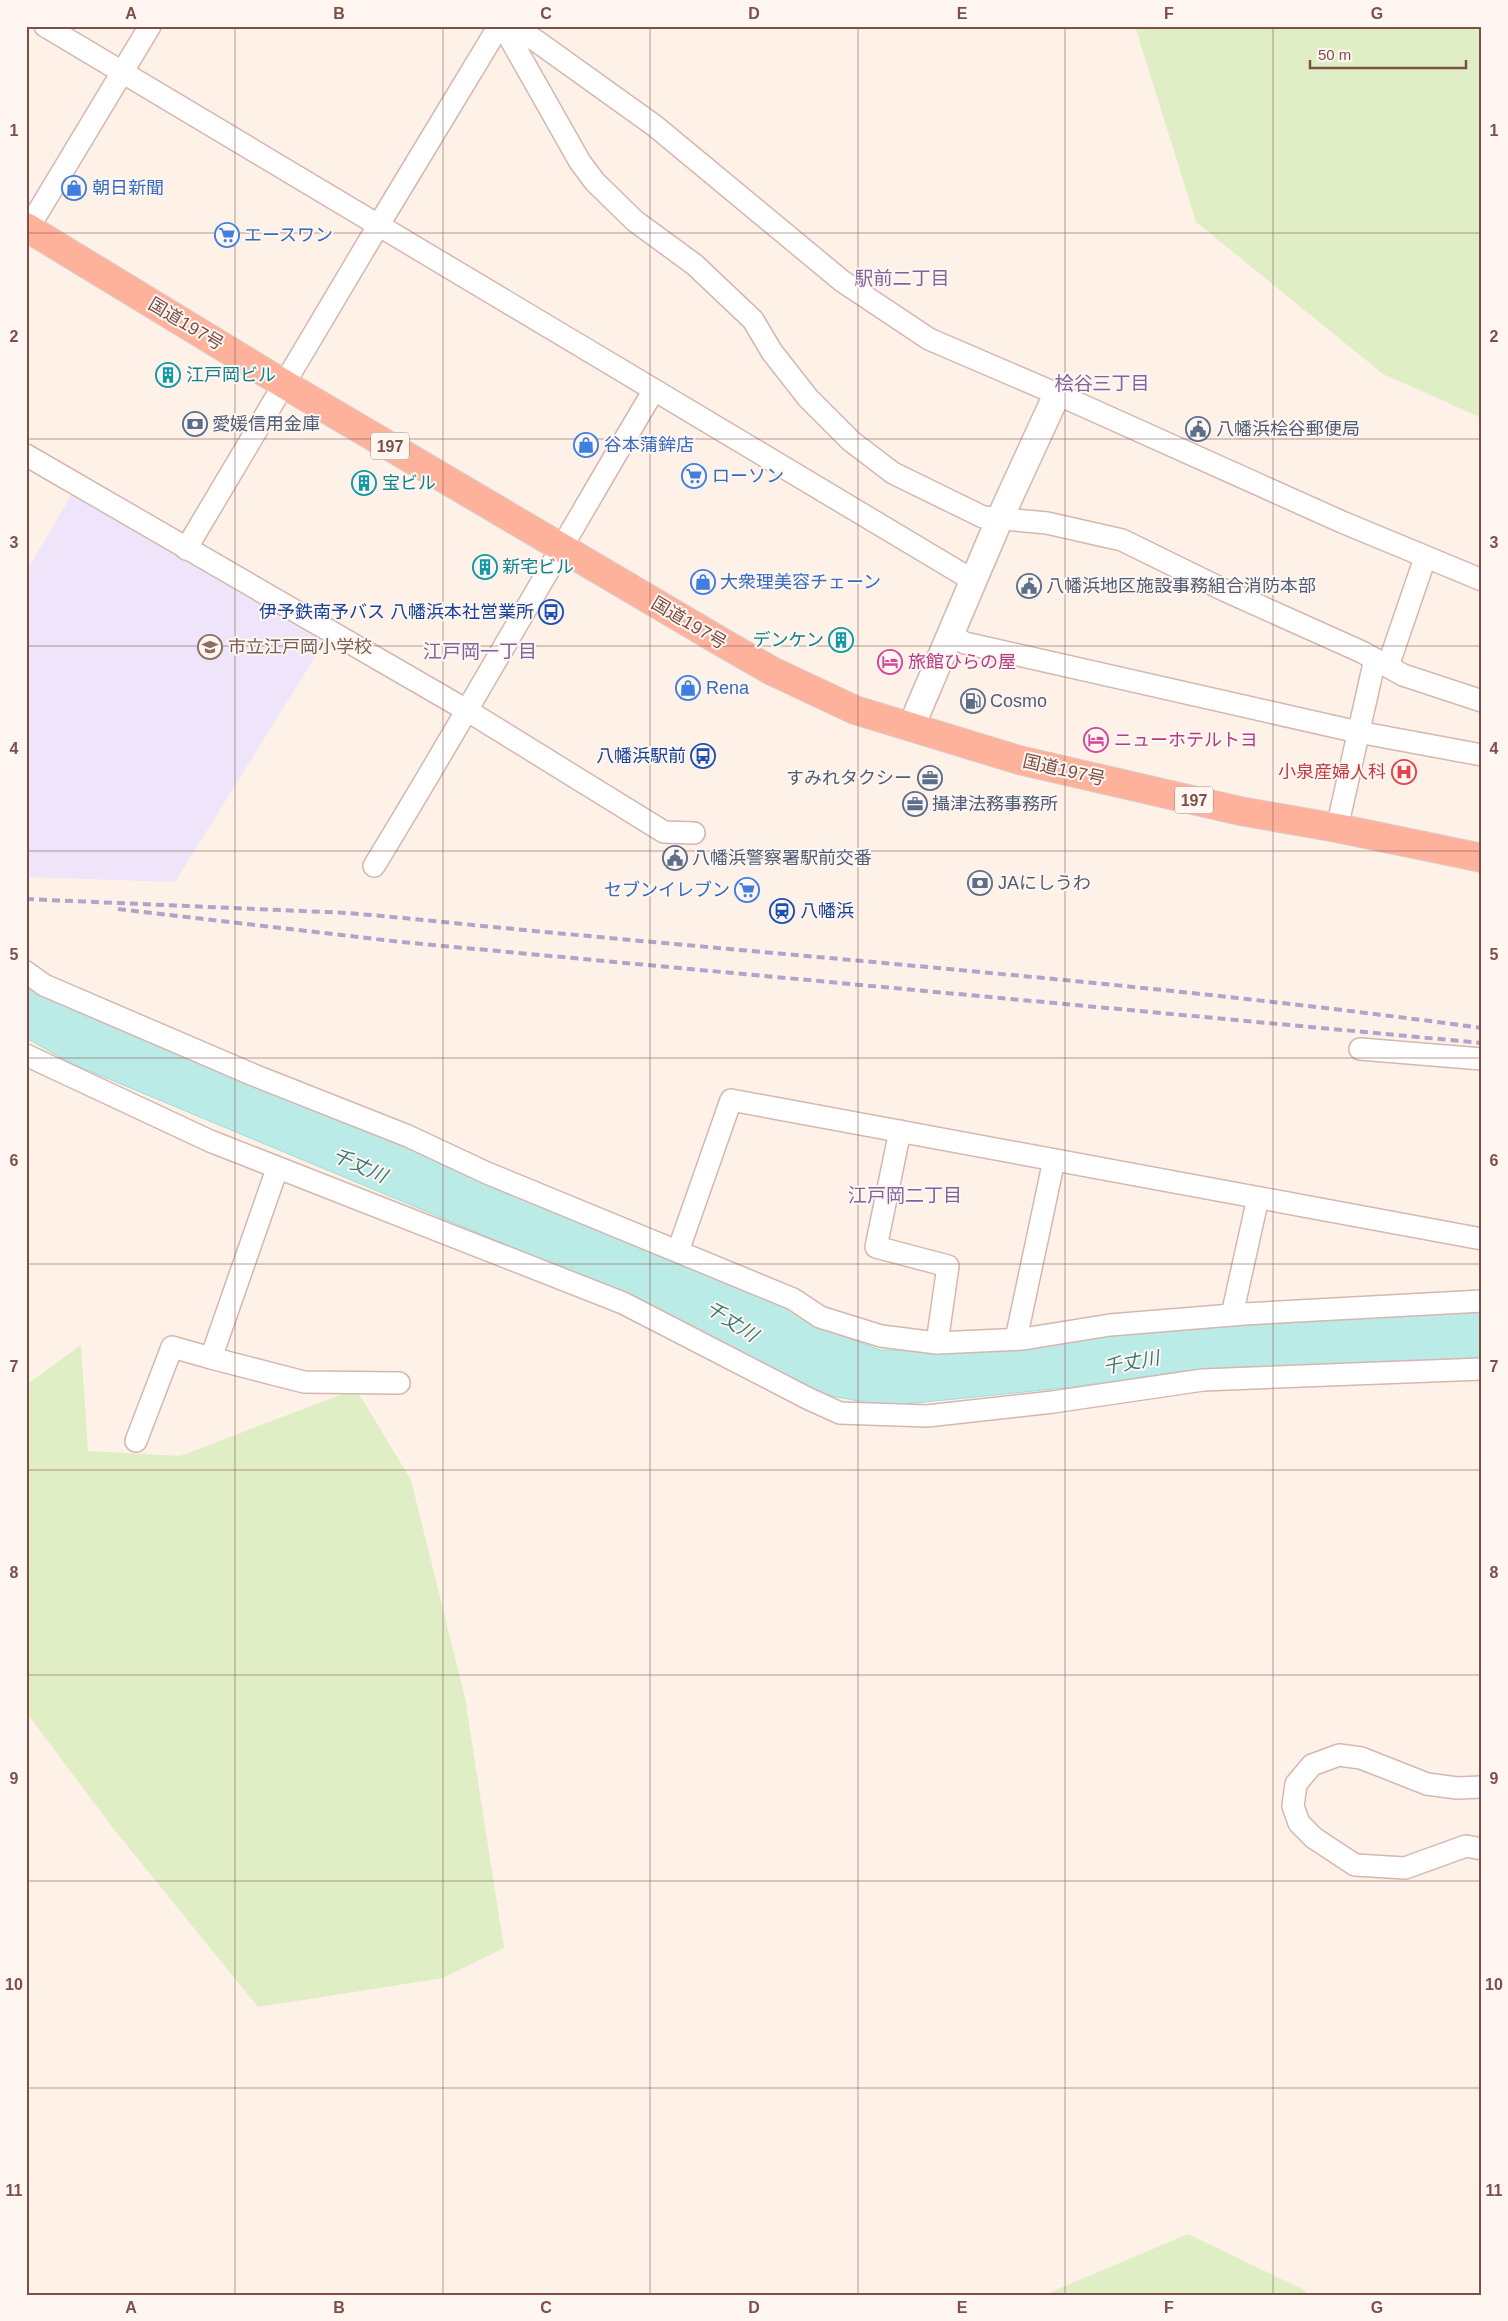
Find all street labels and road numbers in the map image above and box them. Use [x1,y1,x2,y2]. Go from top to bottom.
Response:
street label: 国道197号 [145,294,227,354]
road number: 197 [371,432,409,460]
street label: 国道197号 [648,593,730,653]
street label: 国道197号 [1021,751,1107,789]
road number: 197 [1175,786,1213,814]

